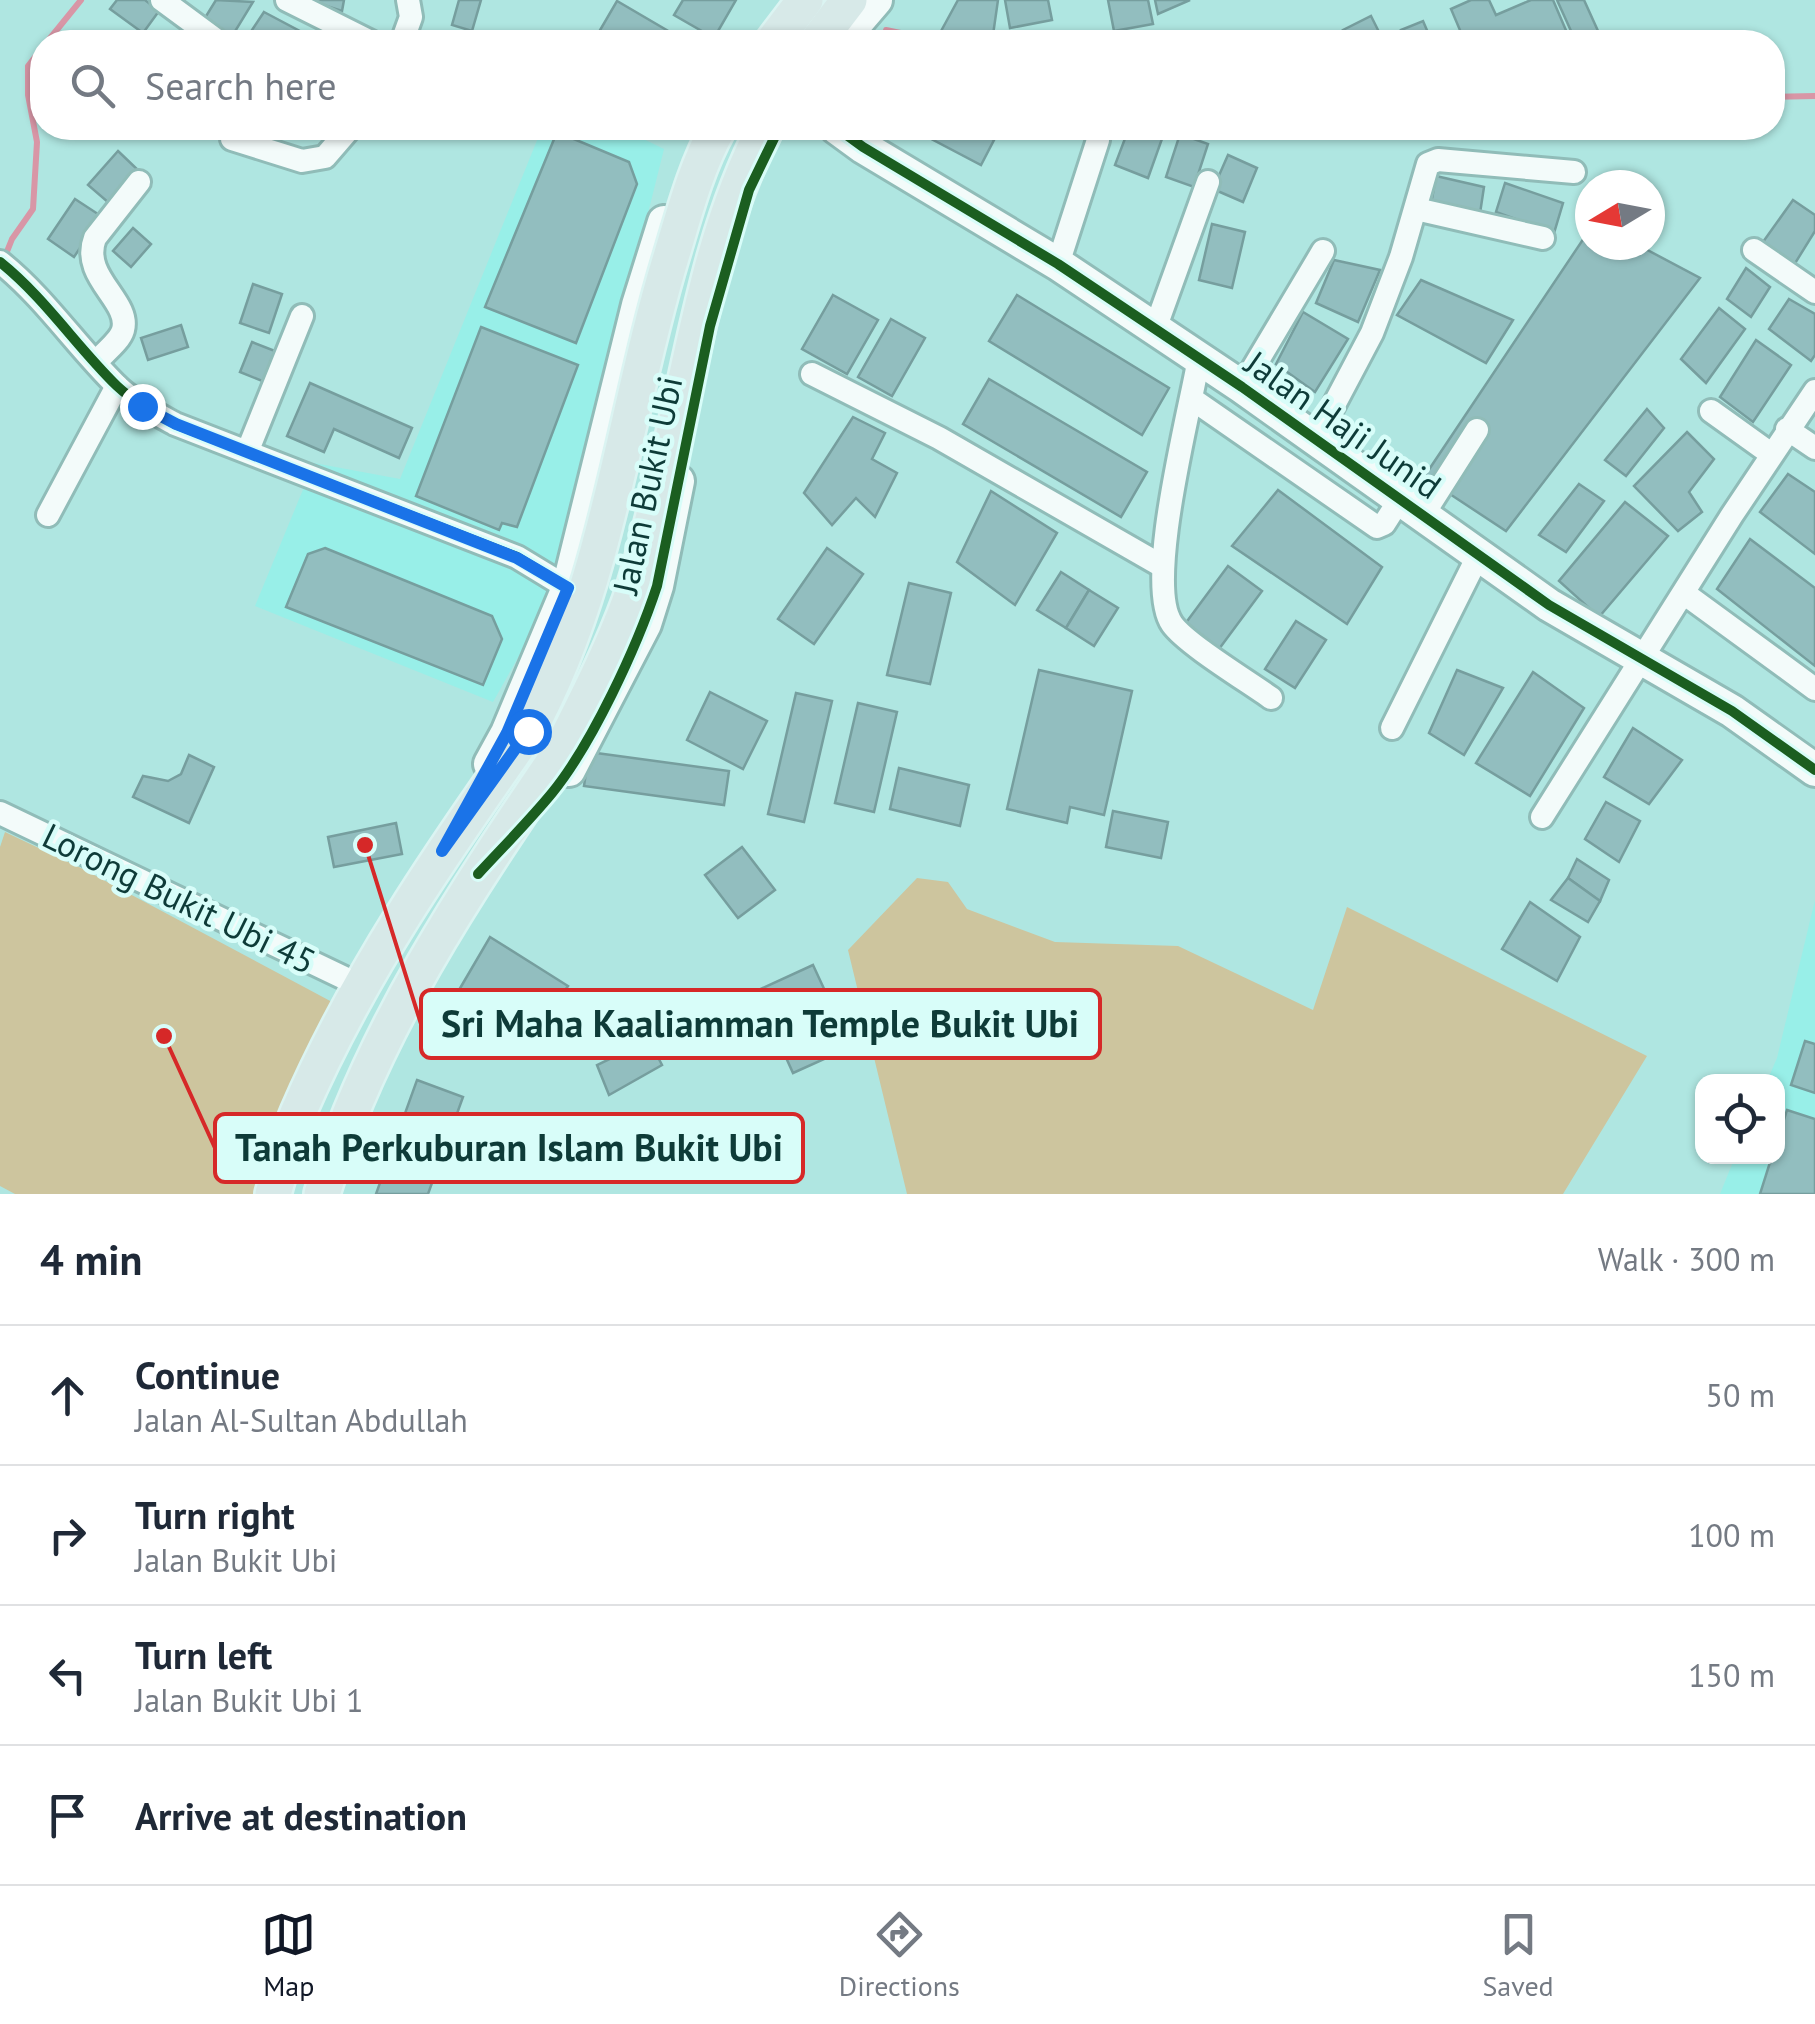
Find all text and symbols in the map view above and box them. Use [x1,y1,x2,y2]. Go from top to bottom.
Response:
search box [30,30,1785,140]
icon: search [65,58,120,113]
text: Search here [145,61,337,110]
north arrow [1575,170,1665,260]
street label: Jalan Haji Junid [1235,339,1451,509]
street label: Jalan Bukit Ubi [601,372,693,600]
route end [120,384,166,430]
route start [506,709,552,755]
street label: Lorong Bukit Ubi 45 [35,812,323,984]
callout: Sri Maha Kaaliamman Temple Bukit Ubi [421,990,1100,1058]
text: Sri Maha Kaaliamman Temple Bukit Ubi [441,998,1079,1047]
map controls [1695,1074,1785,1164]
button: locate [1695,1074,1785,1164]
callout: Tanah Perkuburan Islam Bukit Ubi [215,1114,803,1182]
text: Tanah Perkuburan Islam Bukit Ubi [235,1122,783,1171]
text: 4 min [40,1232,142,1287]
text: Walk · 300 m [1598,1238,1775,1280]
text: Continue [135,1350,280,1399]
icon: ahead [40,1368,95,1423]
text: 50 m [1706,1374,1775,1416]
text: Jalan Al-Sultan Abdullah [135,1399,468,1441]
text: Turn right [135,1490,295,1539]
icon: right [40,1508,95,1563]
text: 100 m [1688,1514,1775,1556]
text: Jalan Bukit Ubi [135,1539,337,1581]
text: Turn left [135,1630,272,1679]
icon: left [40,1648,95,1703]
text: 150 m [1688,1654,1775,1696]
text: Jalan Bukit Ubi 1 [135,1679,363,1721]
icon: arrive [40,1788,95,1843]
text: Arrive at destination [135,1791,467,1840]
tab: Map [261,1907,316,2004]
tab: Directions [839,1907,960,2004]
tab: Saved [1482,1907,1554,2004]

